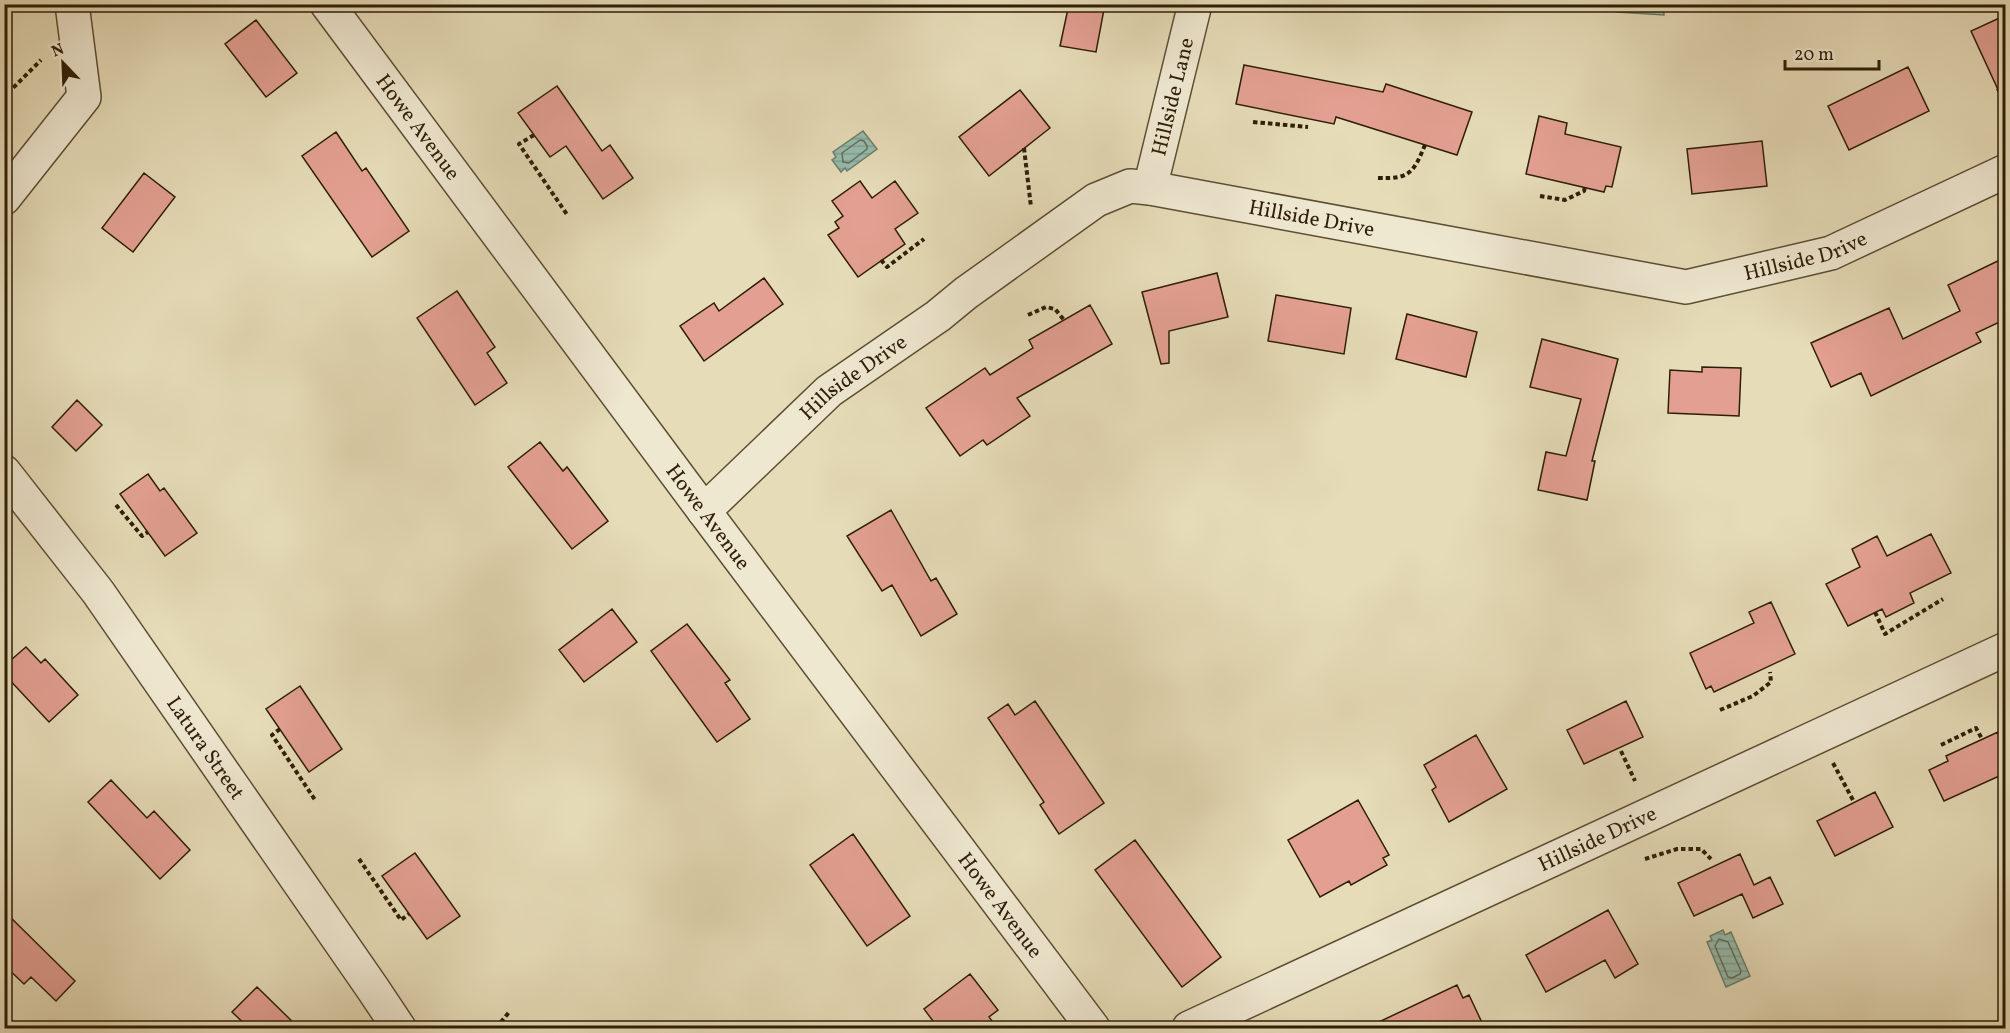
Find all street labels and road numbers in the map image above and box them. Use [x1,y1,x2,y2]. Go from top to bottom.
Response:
street label: Hillside Lane [1145,35,1202,159]
street label: Howe Avenue [368,69,466,187]
street label: Hillside Drive [1246,194,1377,245]
street label: Hillside Drive [1741,225,1872,289]
street label: Hillside Drive [794,328,913,427]
street label: Howe Avenue [658,459,757,577]
street label: Latura Street [159,691,251,806]
street label: Hillside Drive [1534,800,1662,880]
street label: Howe Avenue [950,847,1049,965]

